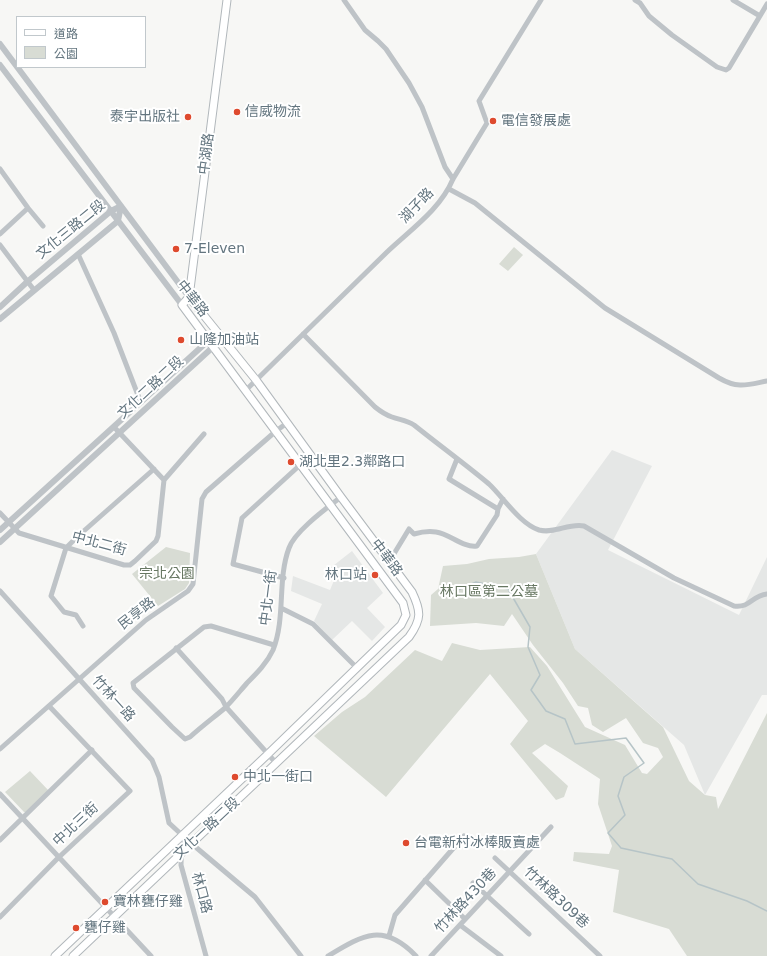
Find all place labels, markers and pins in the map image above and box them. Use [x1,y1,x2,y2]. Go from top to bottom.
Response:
place label: 信威物流 [245,104,301,120]
marker: 信威物流 [232,107,242,117]
place label: 泰宇出版社 [110,109,180,125]
marker: 泰宇出版社 [183,112,193,122]
place label: 電信發展處 [501,113,571,129]
marker: 電信發展處 [488,116,498,126]
place label: 7-Eleven [184,241,245,257]
marker: 7-Eleven [171,244,181,254]
place label: 山隆加油站 [189,332,259,348]
marker: 山隆加油站 [176,335,186,345]
place label: 湖北里2.3鄰路口 [299,454,405,470]
marker: 湖北里2.3鄰路口 [286,457,296,467]
place label: 林口站 [325,567,367,583]
marker: 林口站 [370,570,380,580]
place label: 中北一街口 [243,769,313,785]
marker: 中北一街口 [230,772,240,782]
place label: 台電新村冰棒販賣處 [414,835,540,851]
marker: 台電新村冰棒販賣處 [401,838,411,848]
place label: 寶林甕仔雞 [113,894,183,910]
marker: 寶林甕仔雞 [100,897,110,907]
place label: 甕仔雞 [84,920,126,936]
marker: 甕仔雞 [71,923,81,933]

